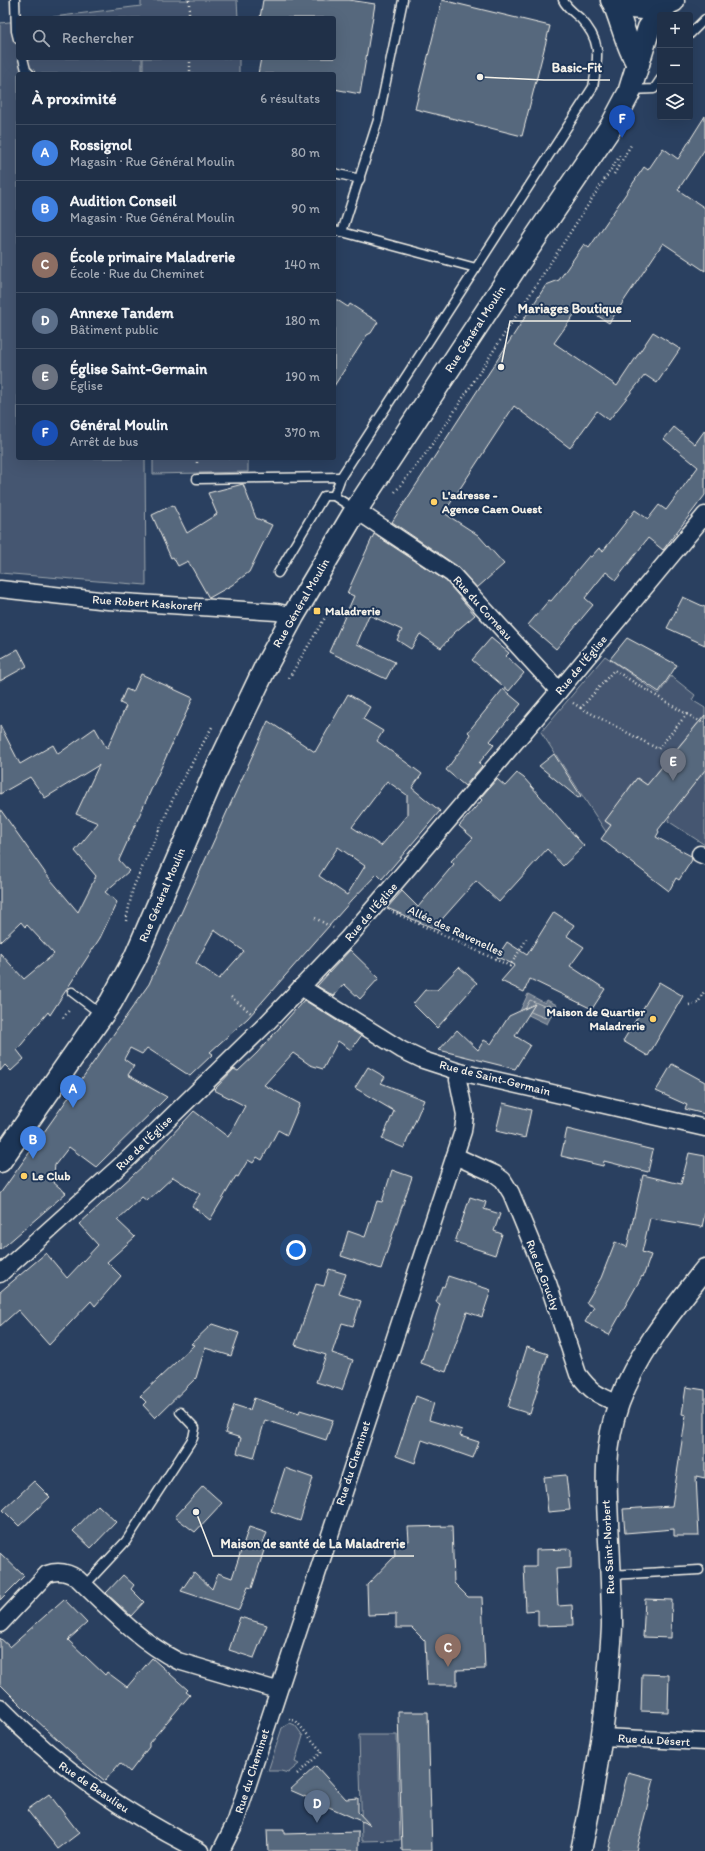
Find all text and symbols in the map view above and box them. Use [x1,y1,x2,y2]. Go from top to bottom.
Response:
map controls [657,12,693,120]
button: + [657,12,693,48]
search box [16,16,336,60]
icon: search [30,27,52,49]
text: Rechercher [62,29,134,47]
button: − [657,48,693,84]
callout: Basic-Fit [544,55,610,80]
text: Basic-Fit [552,60,602,75]
button: layers [657,84,693,120]
text: À proximité [32,88,117,108]
text: 6 résultats [260,91,320,106]
pin: F [609,105,635,138]
text: Rossignol [70,136,132,154]
text: A [41,145,49,160]
text: 80 m [291,145,320,160]
text: Magasin · Rue Général Moulin [70,154,235,169]
text: Audition Conseil [70,192,177,210]
text: B [41,201,49,216]
text: 90 m [291,201,320,216]
text: Magasin · Rue Général Moulin [70,210,235,225]
text: École primaire Maladrerie [70,248,235,266]
text: C [41,257,49,272]
text: 140 m [284,257,320,272]
text: École · Rue du Cheminet [70,266,204,281]
street label: Rue Général Moulin [442,282,509,375]
callout: Mariages Boutique [510,296,631,321]
text: Mariages Boutique [518,301,622,317]
text: Annexe Tandem [70,304,174,322]
text: D [41,313,49,328]
text: 180 m [285,313,320,328]
text: Bâtiment public [70,322,159,337]
text: Église Saint-Germain [70,360,207,378]
text: E [41,369,49,384]
text: 190 m [285,369,320,384]
text: Église [70,378,103,393]
text: Général Moulin [70,416,168,434]
text: F [42,425,48,440]
text: 370 m [285,425,320,440]
text: Arrêt de bus [70,434,138,449]
place label: L'adresse - Agence Caen Ouest [441,488,543,517]
marker: L'adresse - Agence Caen Ouest [429,497,439,507]
street label: Rue Général Moulin [270,555,333,650]
street label: Rue du Corneau [450,573,516,643]
street label: Rue Robert Kaskoreff [92,592,203,614]
place label: Maladrerie [325,604,381,618]
marker: Maladrerie [312,606,322,616]
street label: Rue de l'Église [552,632,610,698]
pin: E [660,748,686,781]
street label: Rue Général Moulin [136,845,188,944]
street label: Rue de l'Église [342,880,401,944]
street label: Allée des Ravenelles [406,903,506,959]
place label: Maison de Quartier Maladrerie [546,1005,645,1033]
marker: Maison de Quartier Maladrerie [648,1014,658,1024]
street label: Rue de Saint-Germain [438,1057,552,1099]
pin: A [60,1075,86,1108]
street label: Rue de l'Église [113,1112,175,1174]
pin: B [20,1126,46,1159]
place label: Le Club [32,1169,70,1183]
marker: Le Club [19,1171,29,1181]
street label: Rue de Gruchy [523,1238,563,1313]
your location [286,1240,306,1260]
street label: Rue du Cheminet [333,1418,373,1507]
street label: Rue Saint-Norbert [599,1499,617,1595]
callout: Maison de santé de La Maladrerie [213,1531,414,1556]
text: Maison de santé de La Maladrerie [221,1536,405,1551]
pin: C [435,1634,461,1667]
street label: Rue du Cheminet [232,1726,272,1815]
street label: Rue du Désert [618,1731,691,1749]
street label: Rue de Beaulieu [56,1758,132,1816]
pin: D [304,1790,330,1823]

